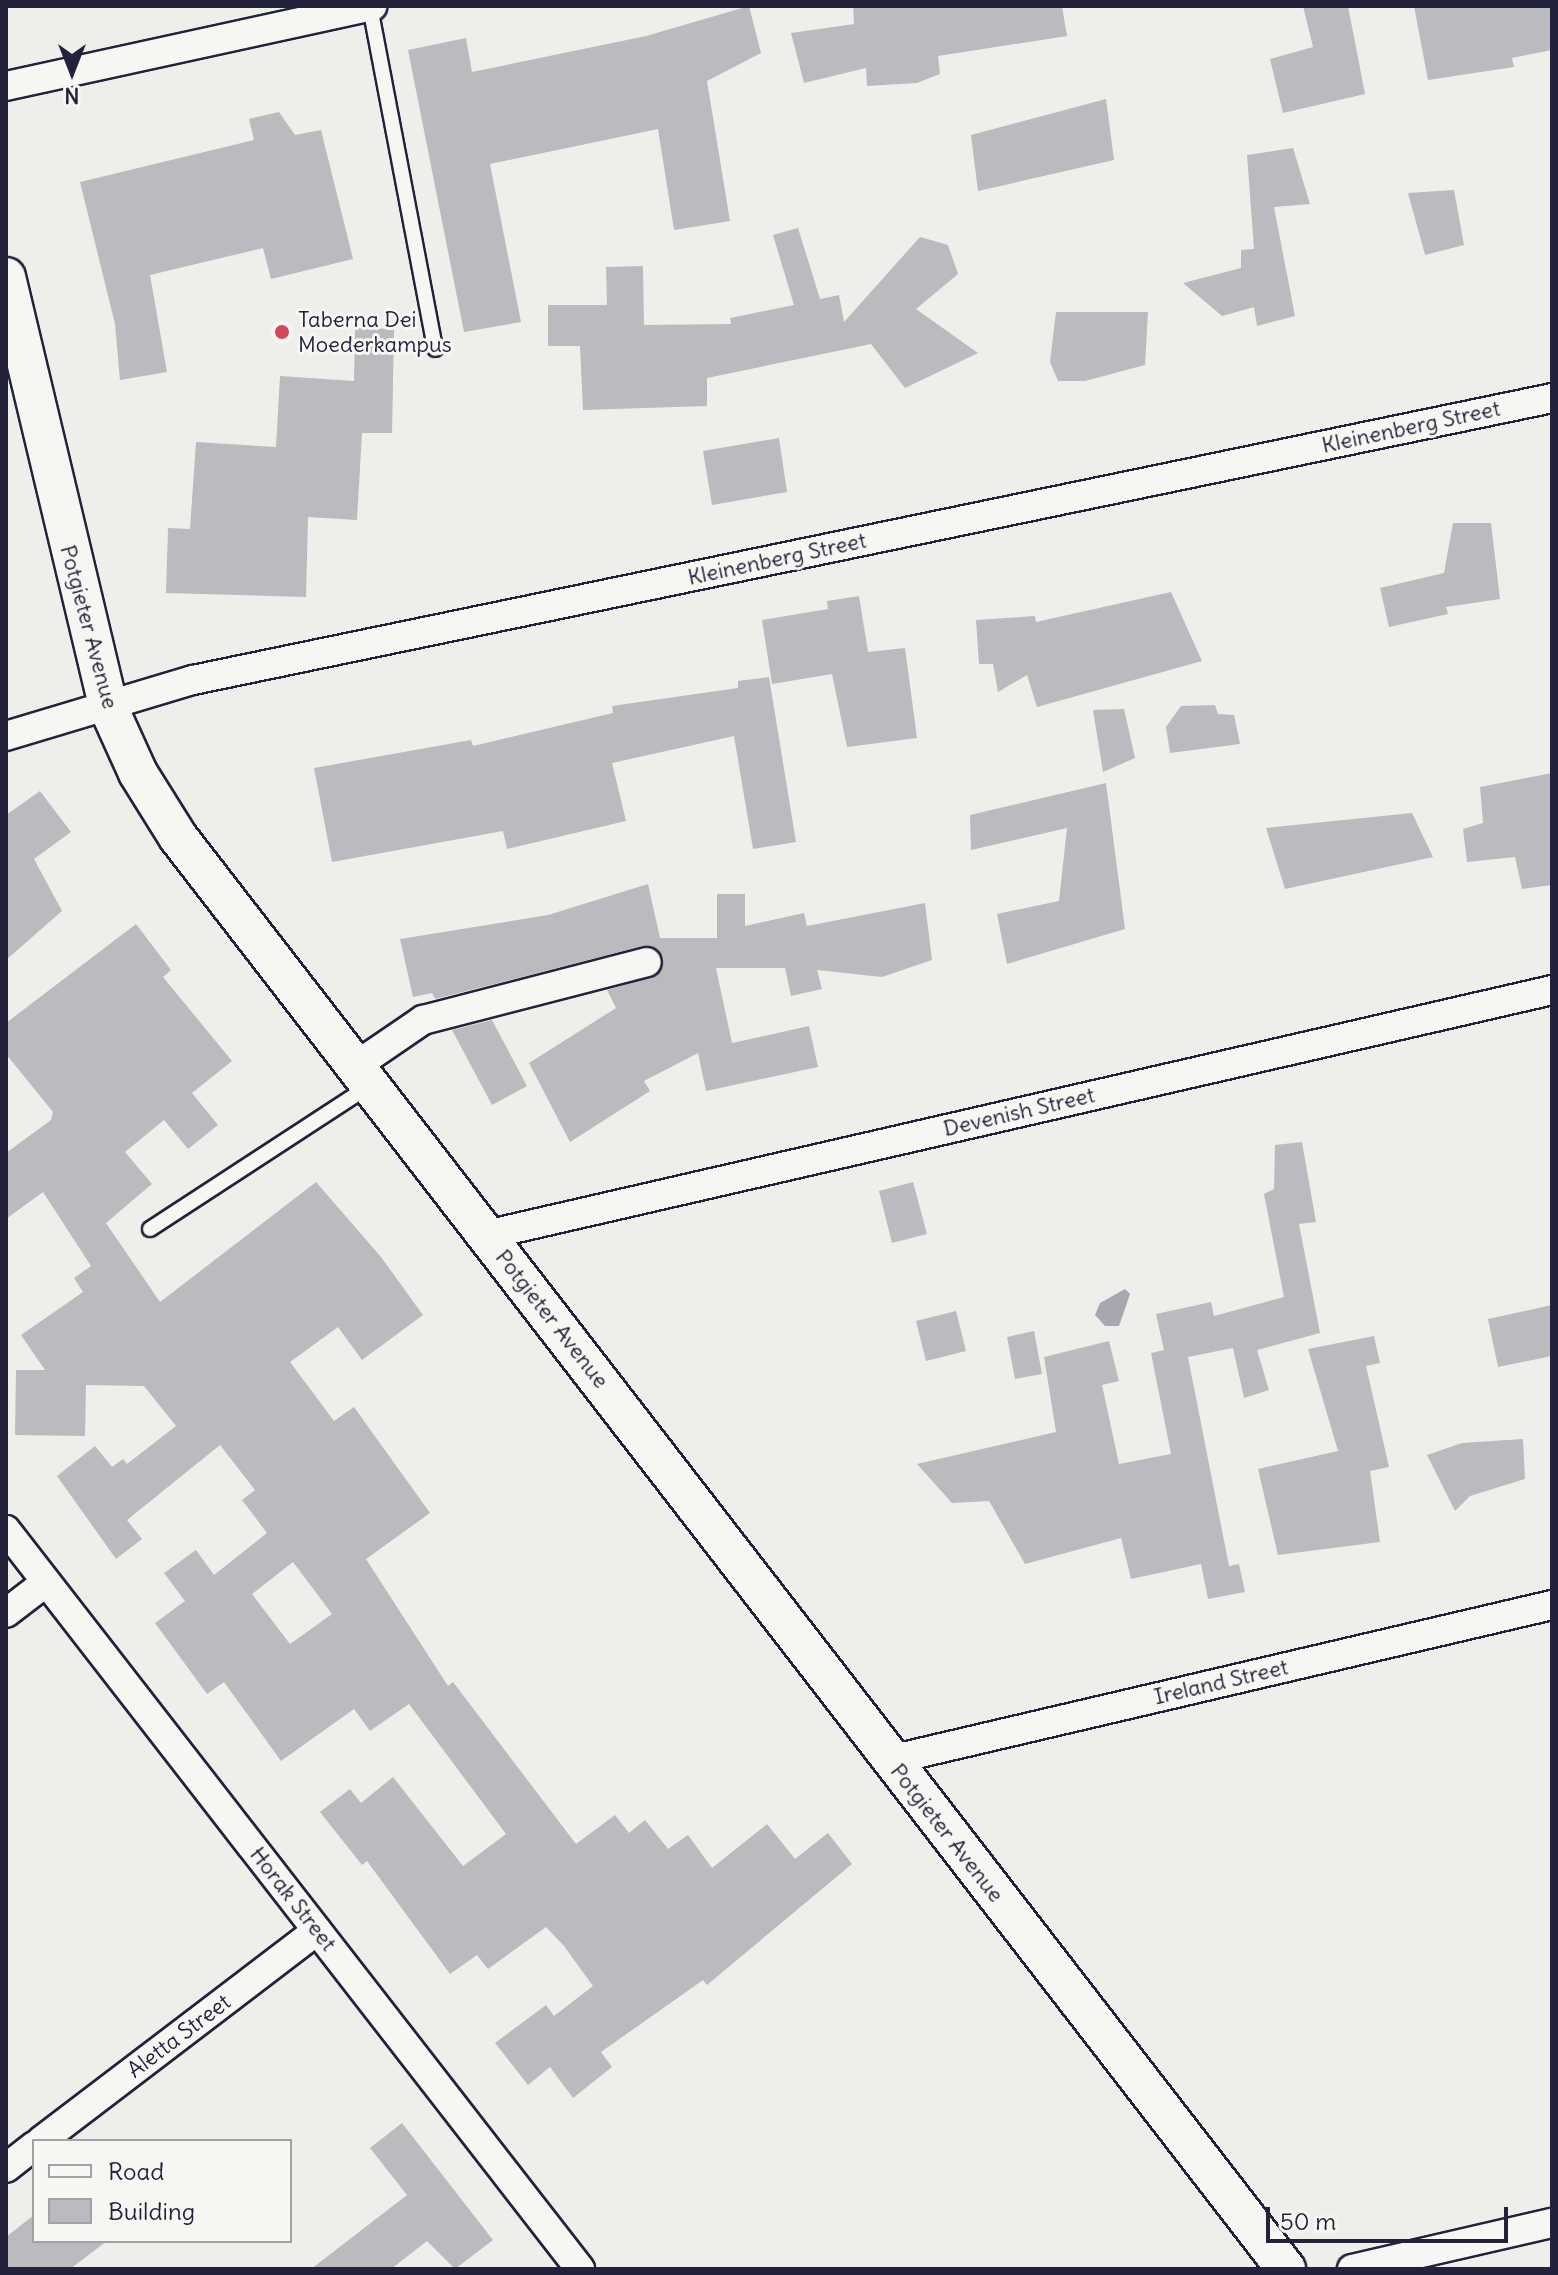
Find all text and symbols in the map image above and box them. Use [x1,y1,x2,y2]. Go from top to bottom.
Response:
north arrow [32,32,112,112]
text: N [64,82,80,110]
place label: Taberna Dei Moederkampus [298,306,452,358]
marker: Taberna Dei Moederkampus [273,323,291,341]
street label: Kleinenberg Street [1319,395,1503,459]
street label: Kleinenberg Street [685,527,869,591]
street label: Potgieter Avenue [54,542,124,712]
street label: Devenish Street [941,1082,1097,1142]
street label: Potgieter Avenue [490,1245,614,1393]
street label: Ireland Street [1151,1654,1291,1710]
street label: Potgieter Avenue [885,1759,1009,1907]
street label: Horak Street [244,1842,342,1956]
street label: Aletta Street [122,1989,236,2083]
legend [32,2139,292,2243]
text: Road [108,2156,164,2186]
scale bar [1270,2191,1512,2241]
text: Building [108,2196,195,2226]
text: 50 m [1280,2206,1336,2236]

